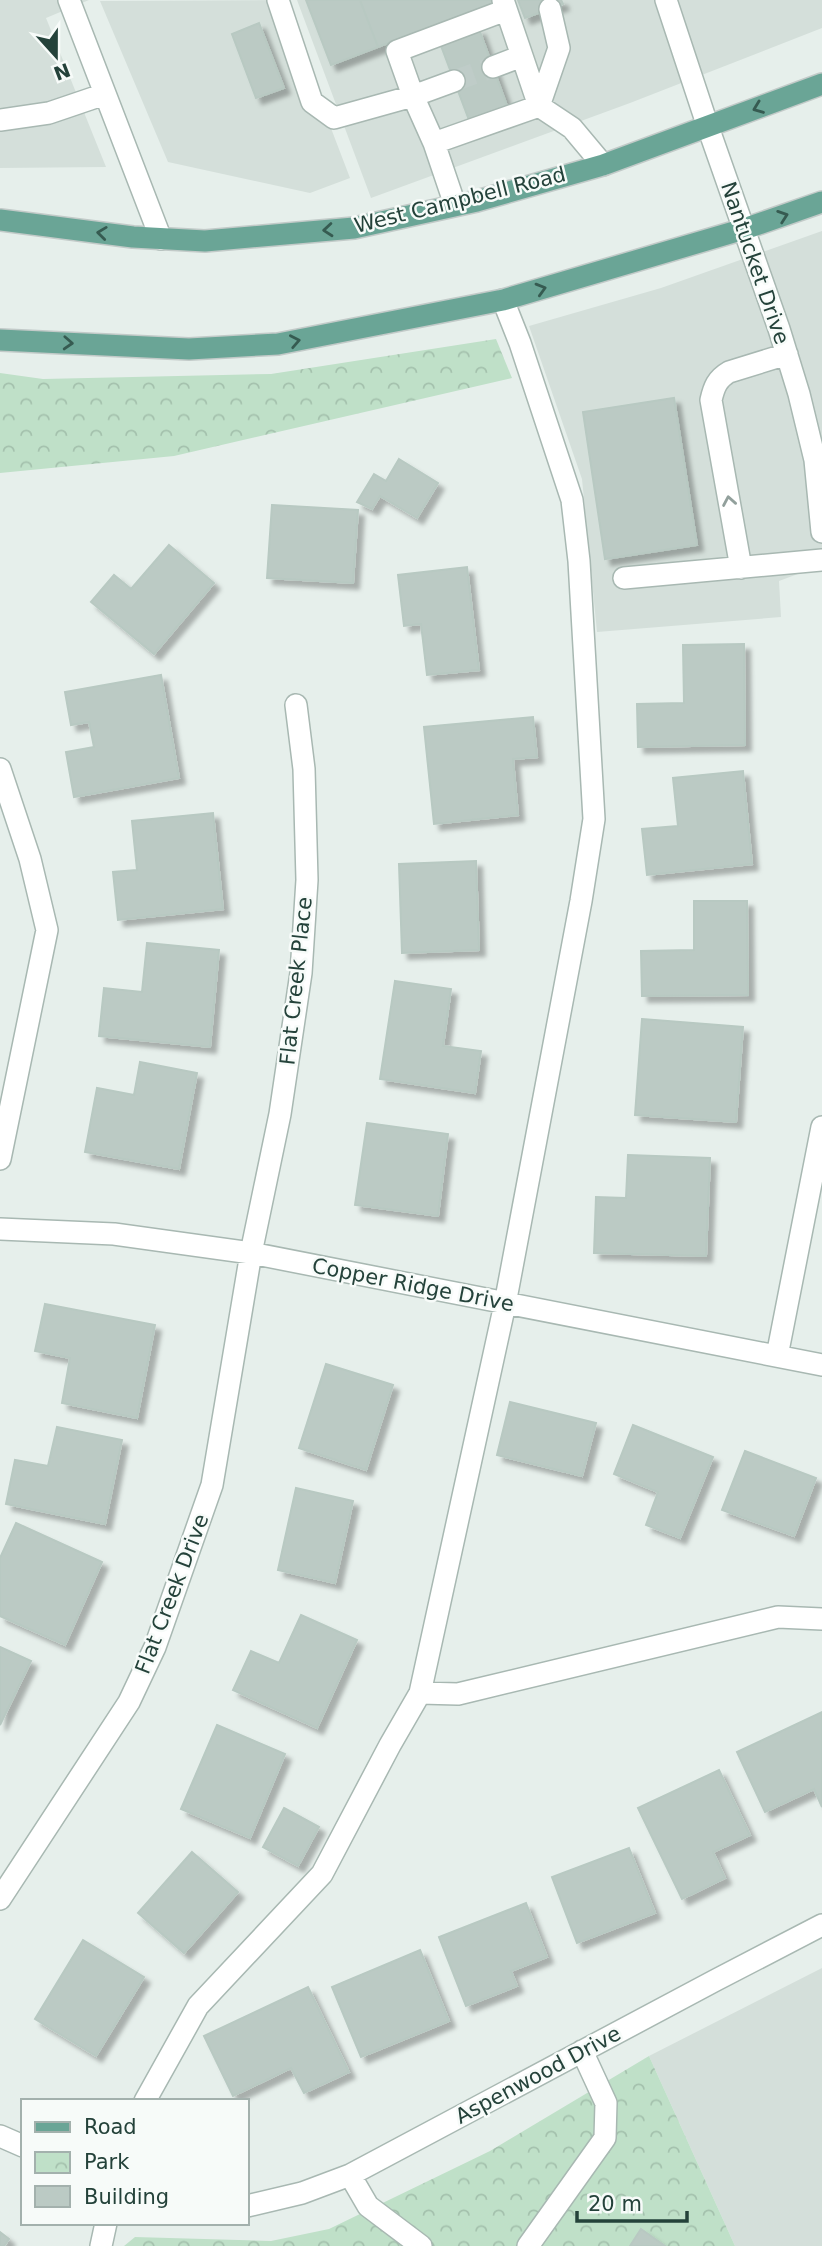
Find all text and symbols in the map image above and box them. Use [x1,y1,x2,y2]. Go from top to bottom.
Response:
north arrow [21,21,91,91]
text: N [51,59,73,85]
one-way arrow [753,99,765,113]
street label: West Campbell Road [352,162,568,238]
street label: Nantucket Drive [716,179,794,347]
one-way arrow [776,210,788,224]
one-way arrow [322,222,333,237]
one-way arrow [96,226,107,241]
one-way arrow [535,282,547,297]
one-way arrow [289,334,301,349]
one-way arrow [63,336,74,351]
one-way arrow [722,495,737,507]
street label: Flat Creek Place [275,896,317,1066]
street label: Copper Ridge Drive [310,1254,516,1316]
street label: Flat Creek Drive [130,1511,214,1677]
street label: Aspenwood Drive [451,2021,625,2129]
legend [21,2099,248,2225]
text: Road [84,2115,137,2139]
text: Park [84,2150,130,2174]
scale bar [577,2180,687,2224]
text: Building [84,2185,169,2209]
text: 20 m [588,2192,642,2216]

